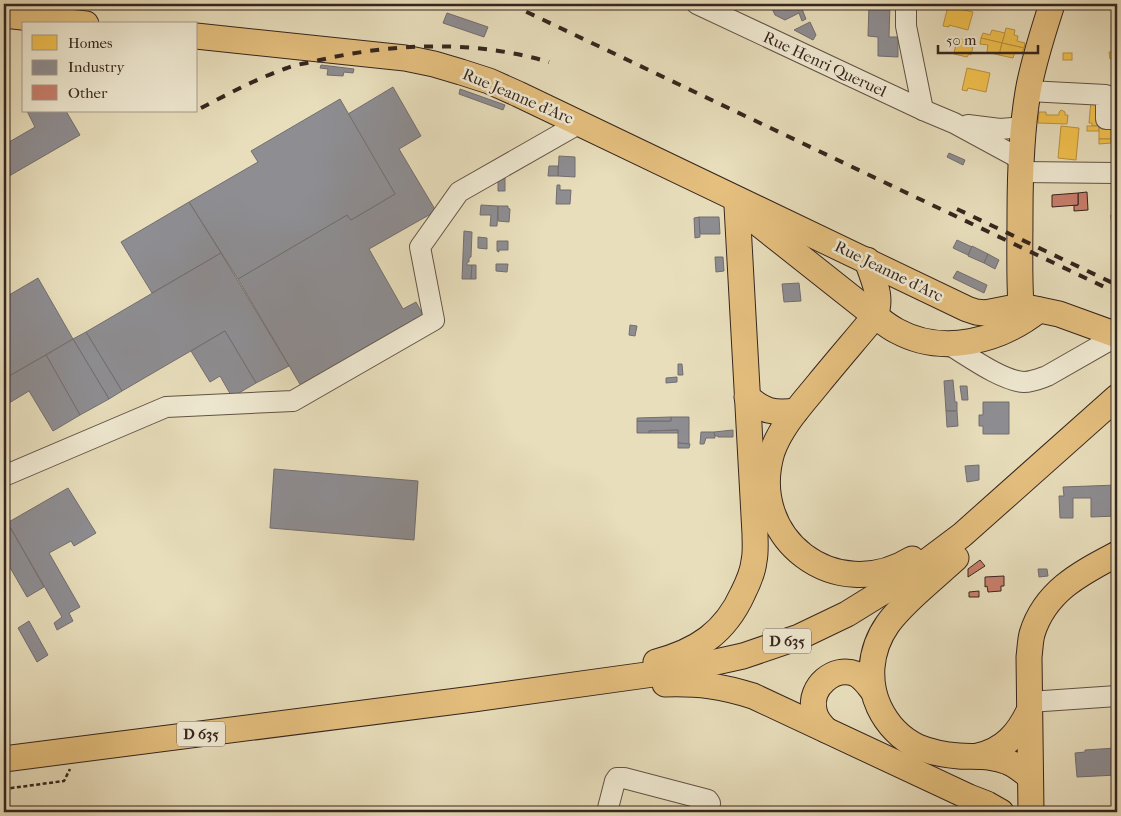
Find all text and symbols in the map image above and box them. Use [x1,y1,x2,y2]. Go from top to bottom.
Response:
legend [22,22,198,112]
scale bar [938,22,1038,54]
street label: Rue Henri Queruel [760,27,890,101]
text: 50 m [946,31,977,49]
text: Homes [68,34,113,52]
text: Industry [68,58,125,76]
street label: Rue Jeanne d'Arc [460,64,576,128]
text: Other [68,84,108,102]
street label: Rue Jeanne d'Arc [832,237,946,305]
road number: D 635 [763,628,811,654]
road number: D 635 [177,722,225,746]

